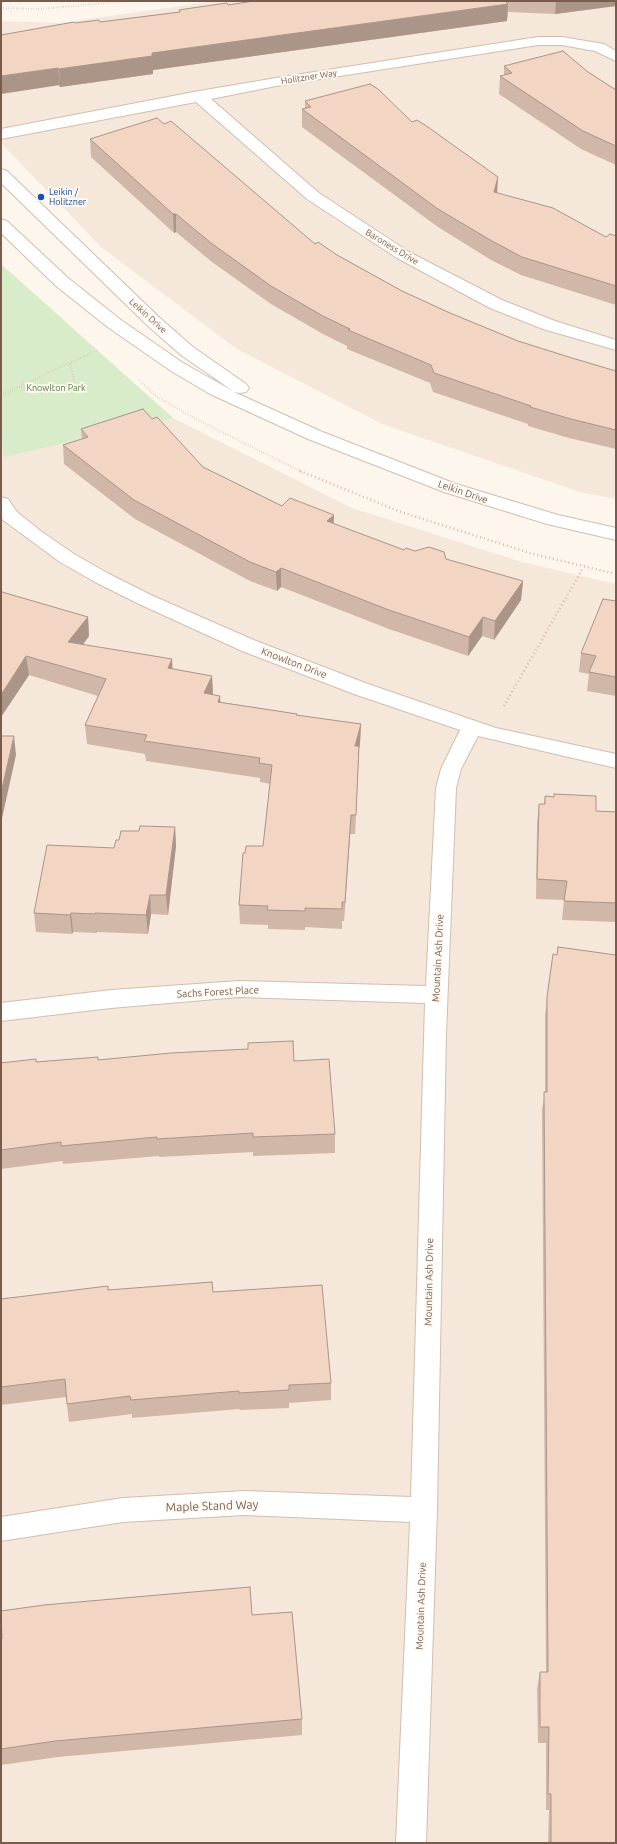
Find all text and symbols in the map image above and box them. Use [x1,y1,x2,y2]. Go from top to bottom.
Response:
street label: Holitzner Way [280,67,338,87]
place label: Leikin / Holitzner [49,187,86,208]
marker: Leikin / Holitzner [36,192,46,202]
street label: Baroness Drive [363,227,421,267]
street label: Leikin Drive [127,296,169,336]
park label: Knowlton Park [26,383,86,393]
street label: Leikin Drive [436,478,490,506]
street label: Knowlton Drive [259,645,329,681]
street label: Mountain Ash Drive [430,914,446,1002]
street label: Sachs Forest Place [177,984,259,1000]
street label: Mountain Ash Drive [422,1238,436,1326]
street label: Maple Stand Way [165,1497,259,1515]
street label: Mountain Ash Drive [413,1562,429,1650]

